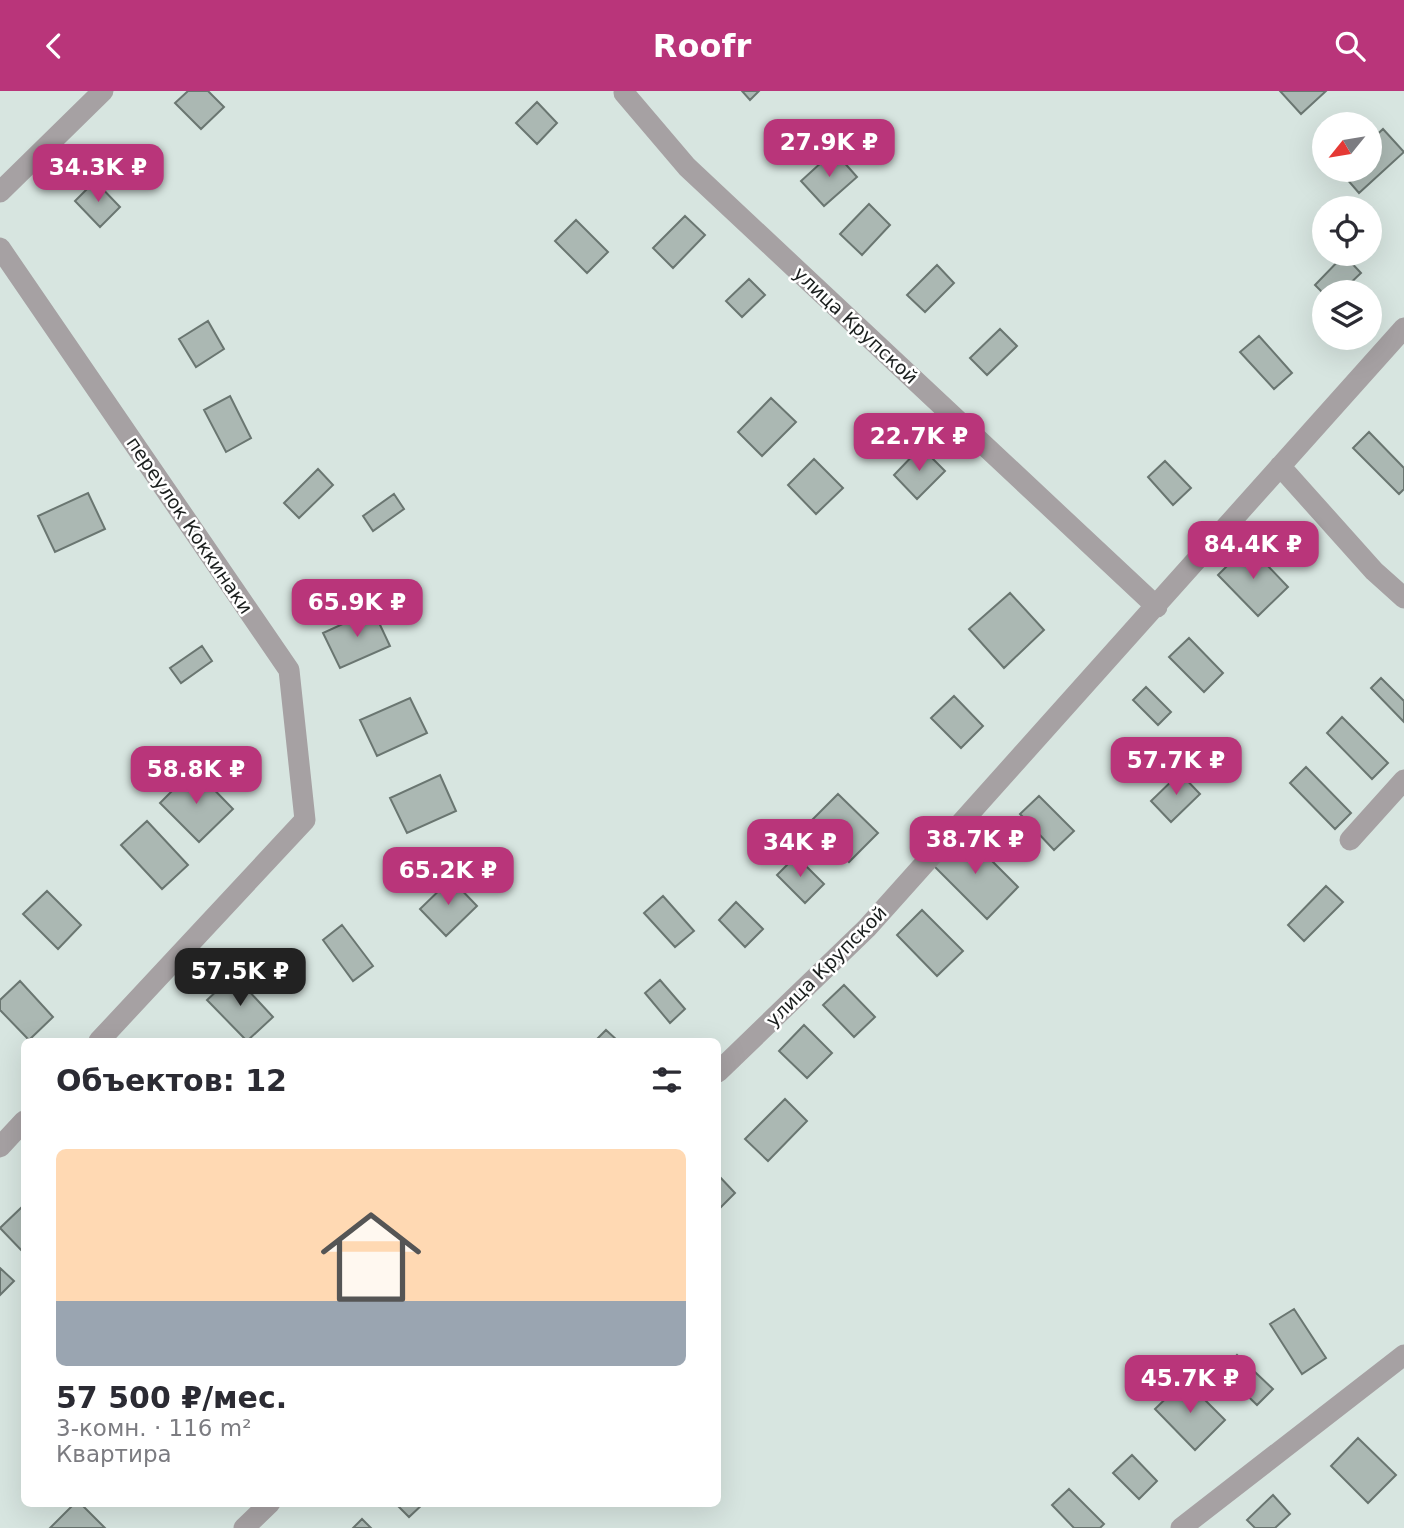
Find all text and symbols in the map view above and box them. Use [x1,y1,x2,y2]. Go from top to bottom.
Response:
icon: back [35,27,73,65]
text: Roofr [653,27,751,65]
icon: search [1331,27,1369,65]
north arrow [1312,112,1382,182]
map controls [1312,112,1382,350]
pin: 27.9K ₽ [764,119,894,179]
text: 27.9K ₽ [780,129,878,155]
pin: 34.3K ₽ [33,145,163,204]
text: 34.3K ₽ [49,154,147,180]
button: locate [1312,196,1382,266]
street label: улица Крупской [789,262,923,388]
button: layers [1312,280,1382,350]
pin: 22.7K ₽ [854,413,984,473]
text: 22.7K ₽ [870,423,968,449]
street label: переулок Коккинаки [123,432,257,618]
pin: 84.4K ₽ [1188,521,1318,581]
text: 84.4K ₽ [1204,531,1302,557]
pin: 65.9K ₽ [292,580,422,639]
text: 65.9K ₽ [308,589,406,615]
pin: 57.7K ₽ [1111,737,1241,797]
pin: 58.8K ₽ [131,747,261,806]
text: 57.7K ₽ [1127,747,1225,773]
text: 58.8K ₽ [147,756,245,782]
pin: 38.7K ₽ [910,817,1040,876]
pin: 34K ₽ [751,819,849,879]
text: 38.7K ₽ [926,826,1024,852]
text: 34K ₽ [763,829,837,855]
pin: 65.2K ₽ [383,847,513,907]
text: 65.2K ₽ [399,857,497,883]
street label: улица Крупской [761,901,891,1031]
pin: 57.5K ₽ [175,949,305,1008]
text: 57.5K ₽ [191,958,289,984]
icon: filters [648,1061,686,1099]
text: Объектов: 12 [56,1063,287,1098]
icon: home [308,1194,434,1320]
pin: 45.7K ₽ [1125,1355,1255,1415]
text: 45.7K ₽ [1141,1365,1239,1391]
text: 57 500 ₽/мес. [56,1380,287,1415]
text: 3-комн. · 116 m² [56,1415,251,1441]
text: Квартира [56,1441,172,1467]

